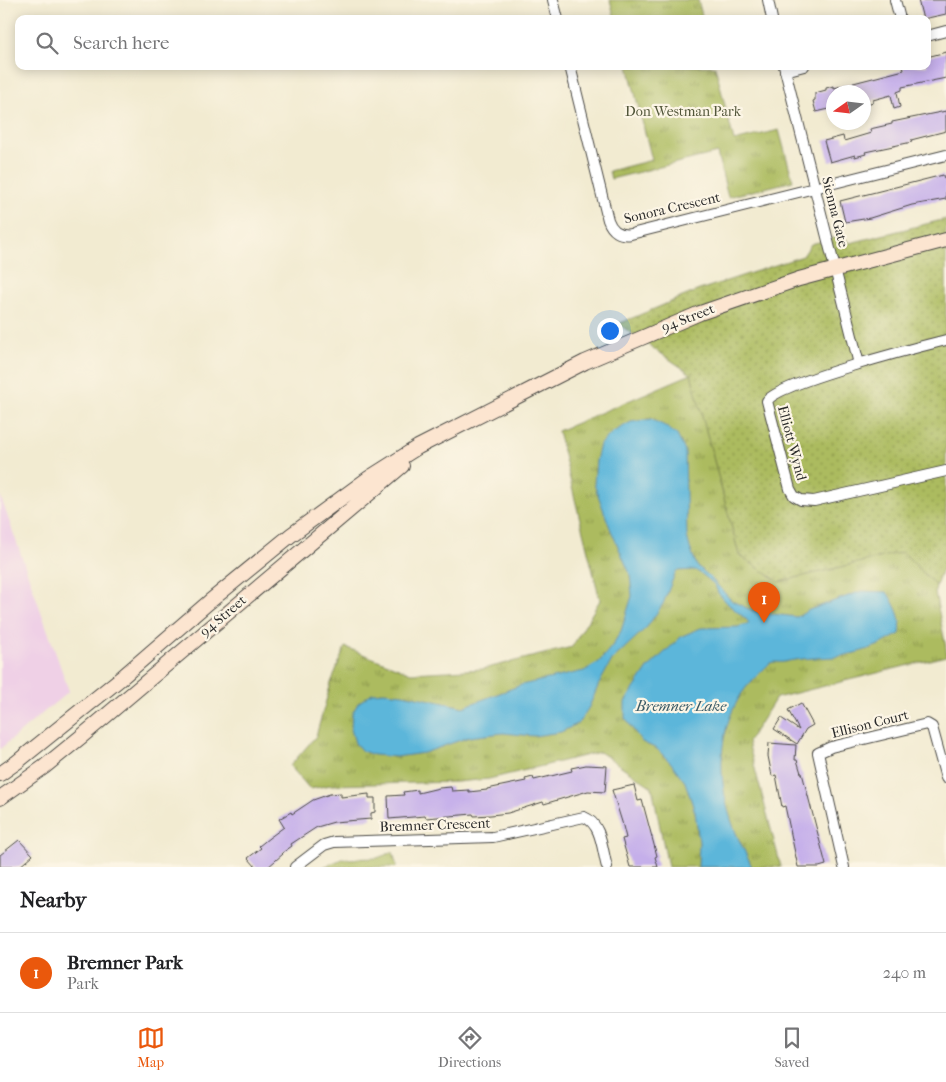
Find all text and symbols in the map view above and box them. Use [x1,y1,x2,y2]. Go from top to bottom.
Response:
search box [15,15,931,70]
icon: search [33,29,61,57]
text: Search here [73,32,169,54]
north arrow [826,85,871,130]
park label: Don Westman Park [625,103,742,120]
street label: Sienna Gate [818,175,852,249]
street label: Sonora Crescent [622,189,722,227]
street label: 94 Street [659,300,717,336]
your location [597,318,623,344]
street label: Elliott Wynd [774,404,810,483]
pin: 1 [748,582,780,623]
street label: 94 Street [196,592,250,640]
water label: Bremner Lake [635,697,727,715]
street label: Ellison Court [830,706,910,742]
street label: Bremner Crescent [379,815,491,835]
text: Nearby [20,888,86,912]
text: Bremner Park [67,952,183,974]
text: 1 [33,963,39,982]
text: 240 m [883,963,926,982]
text: Park [67,974,99,993]
tab: Map [137,1024,165,1071]
tab: Directions [438,1024,501,1071]
tab: Saved [775,1024,809,1071]

